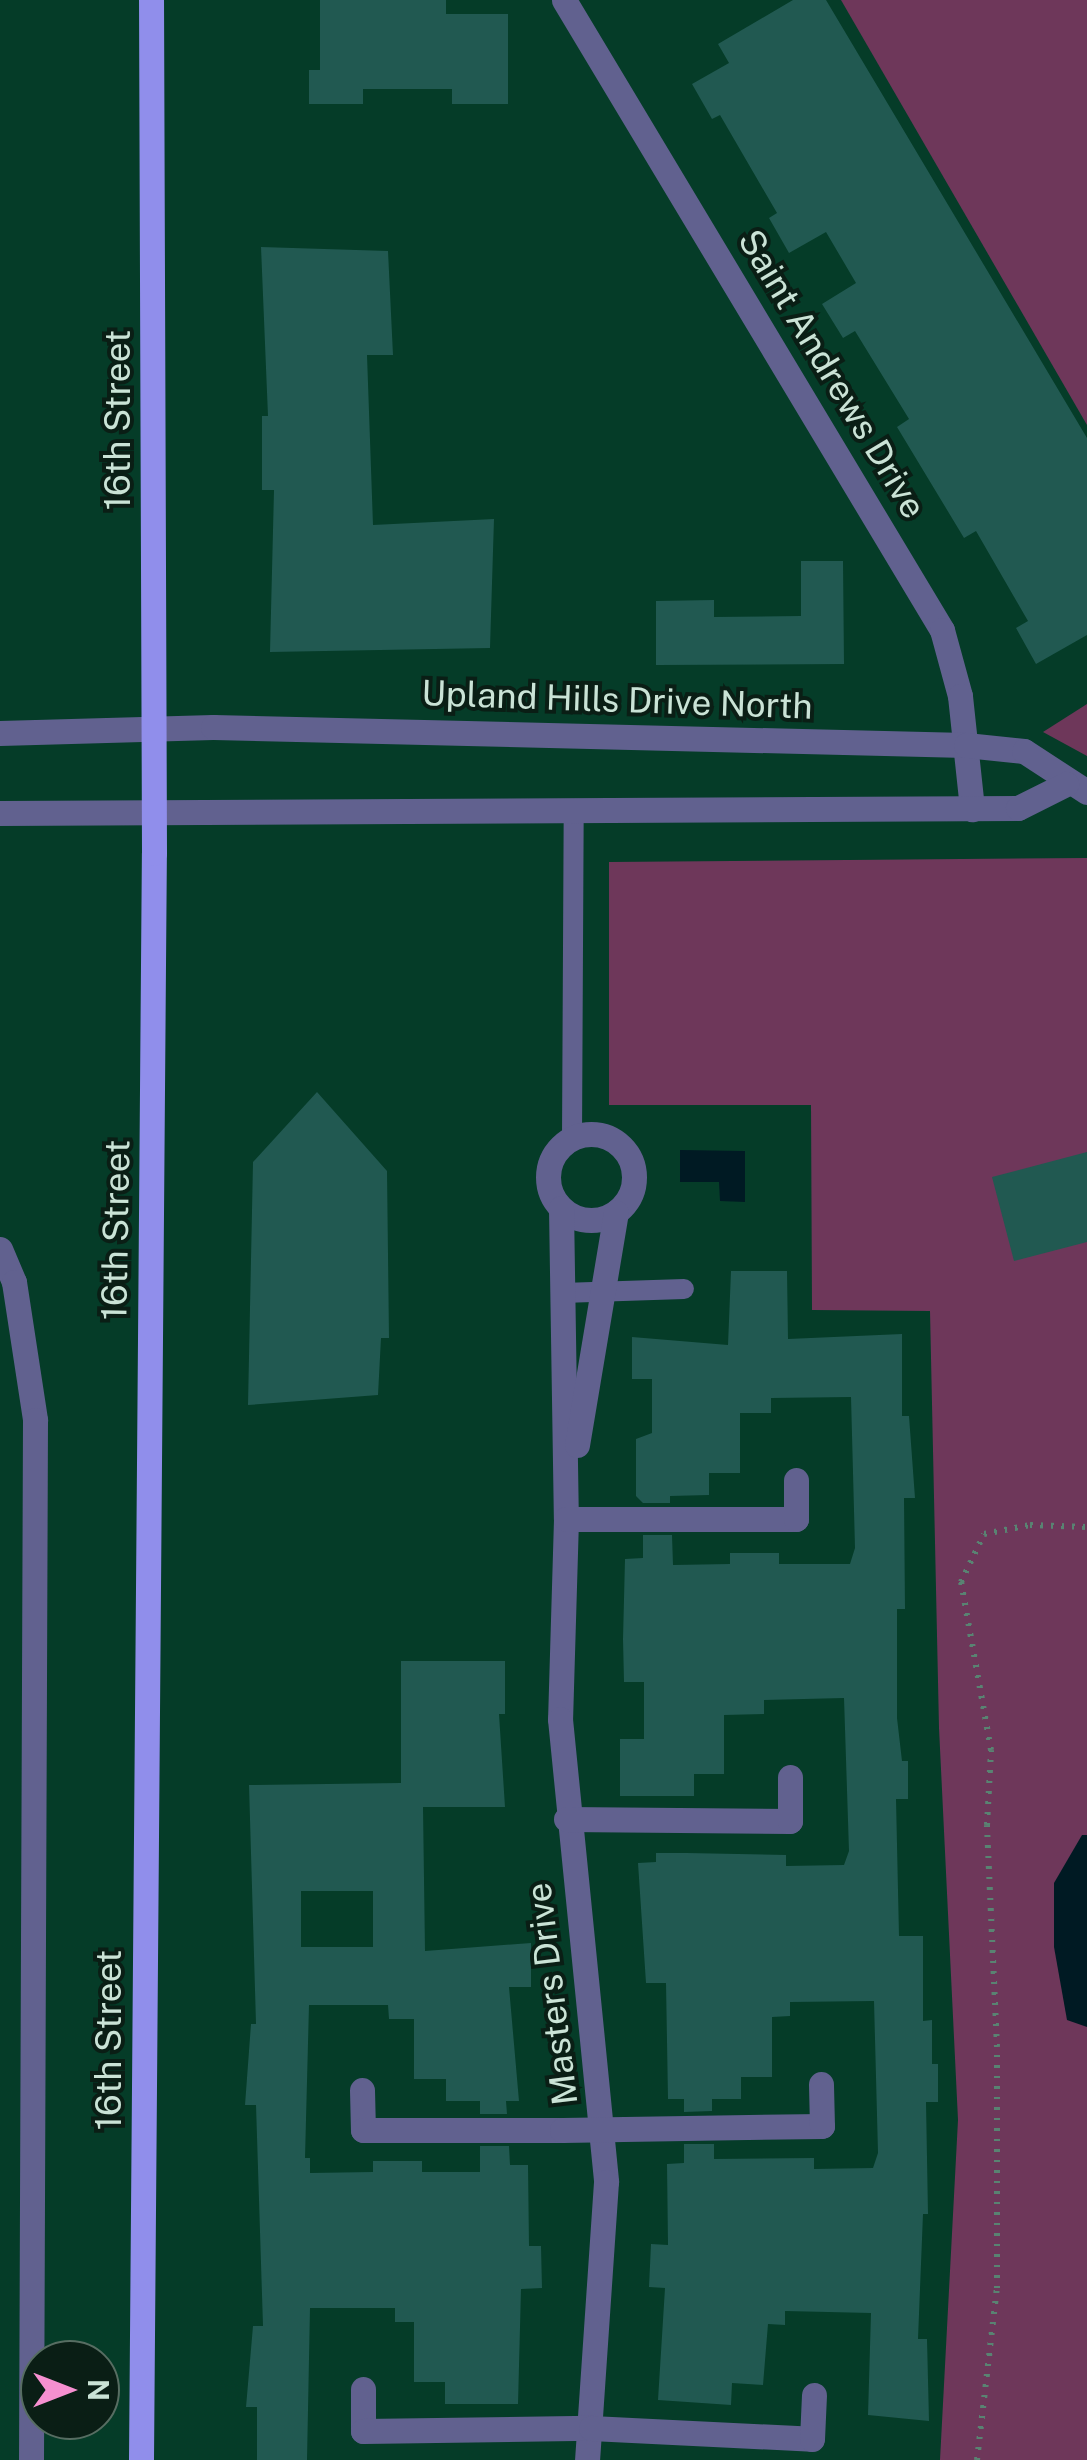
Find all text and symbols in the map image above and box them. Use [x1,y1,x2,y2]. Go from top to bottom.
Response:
street label: Saint Andrews Drive [729,222,935,526]
street label: 16th Street [97,330,139,510]
street label: Upland Hills Drive North [420,672,814,728]
street label: 16th Street [93,1139,139,1321]
street label: Masters Drive [518,1880,586,2108]
street label: 16th Street [88,1950,130,2130]
north arrow [20,2340,120,2440]
text: N [82,2379,115,2401]

